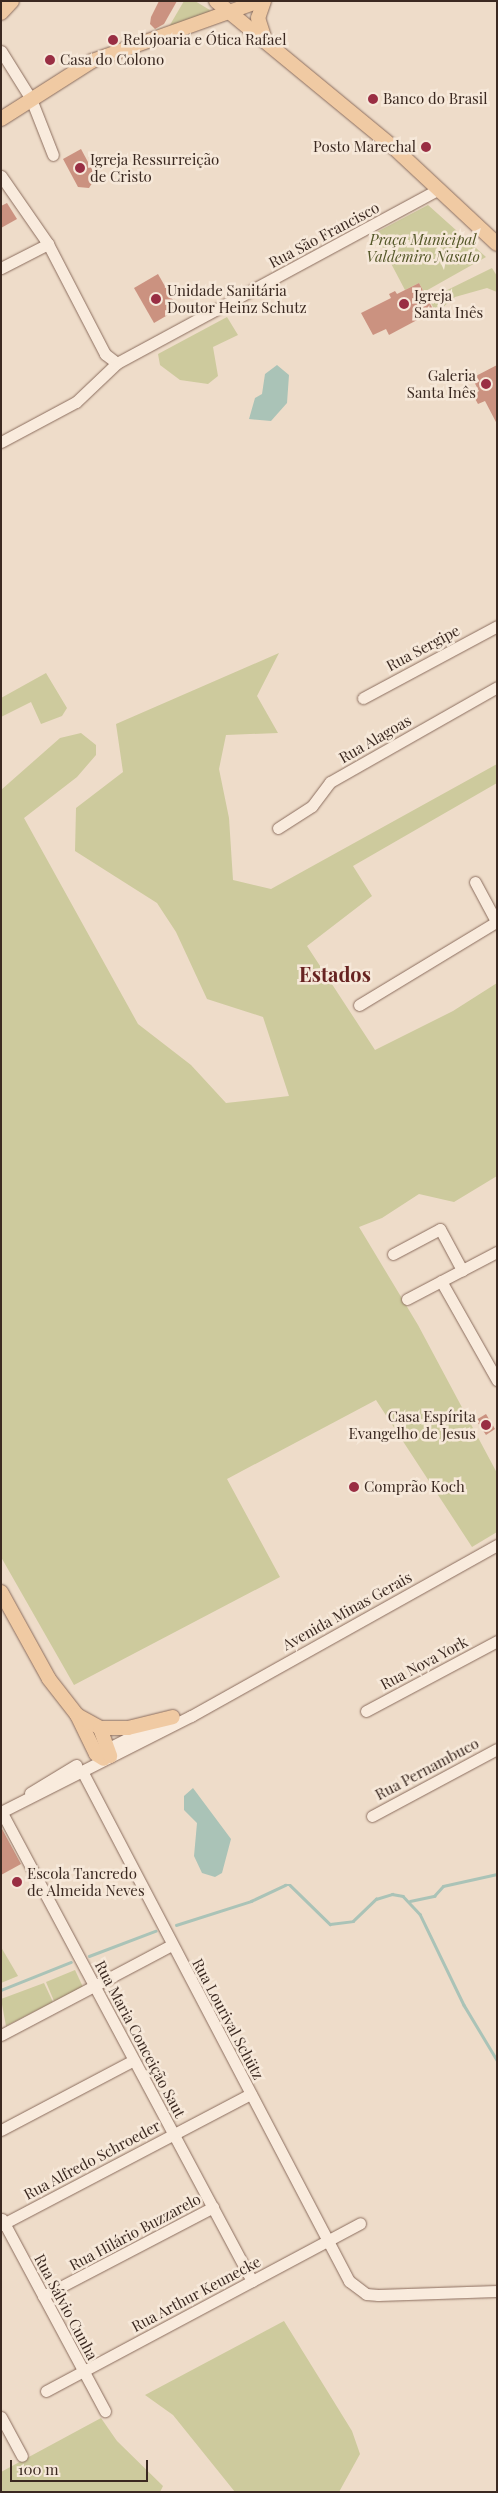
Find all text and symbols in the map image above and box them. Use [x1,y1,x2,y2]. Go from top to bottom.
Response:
place label: Relojoaria e Ótica Rafael [123,31,287,49]
marker: Relojoaria e Ótica Rafael [107,34,119,46]
place label: Casa do Colono [60,51,164,69]
marker: Casa do Colono [44,54,56,66]
place label: Banco do Brasil [383,90,487,108]
marker: Banco do Brasil [367,93,379,105]
place label: Posto Marechal [313,138,416,156]
marker: Posto Marechal [420,141,432,153]
place label: Igreja Ressurreição de Cristo [90,150,220,185]
marker: Igreja Ressurreição de Cristo [74,162,86,174]
street label: Rua São Francisco [266,198,382,272]
park label: Praça Municipal Valdemiro Nasato [366,230,480,265]
place label: Unidade Sanitária Doutor Heinz Schutz [167,281,307,316]
place label: Igreja Santa Inês [414,286,483,321]
marker: Unidade Sanitária Doutor Heinz Schutz [149,292,163,306]
marker: Igreja Santa Inês [398,298,410,310]
place label: Galeria Santa Inês [407,366,476,401]
marker: Galeria Santa Inês [480,378,492,390]
street label: Rua Sergipe [383,621,463,675]
street label: Rua Alagoas [335,711,415,767]
district label: Estados [299,961,371,985]
place label: Casa Espírita Evangelho de Jesus [349,1407,476,1442]
marker: Casa Espírita Evangelho de Jesus [480,1419,492,1431]
place label: Comprão Koch [364,1478,465,1496]
marker: Comprão Koch [348,1481,360,1493]
street label: Avenida Minas Gerais [279,1568,415,1654]
street label: Rua Nova York [377,1632,471,1694]
street label: Rua Pernambuco [372,1734,482,1804]
place label: Escola Tancredo de Almeida Neves [27,1864,145,1899]
marker: Escola Tancredo de Almeida Neves [11,1876,23,1888]
street label: Rua Lourival Schütz [188,1955,268,2083]
street label: Rua Maria Conceição Saut [91,1957,189,2121]
street label: Rua Alfredo Schroeder [21,2116,163,2204]
street label: Rua Hilário Buzzarelo [66,2190,204,2274]
street label: Rua Sálvio Cunha [30,2251,102,2363]
street label: Rua Arthur Keunecke [128,2252,264,2336]
scale bar [12,2450,150,2482]
text: 100 m [18,2459,59,2479]

